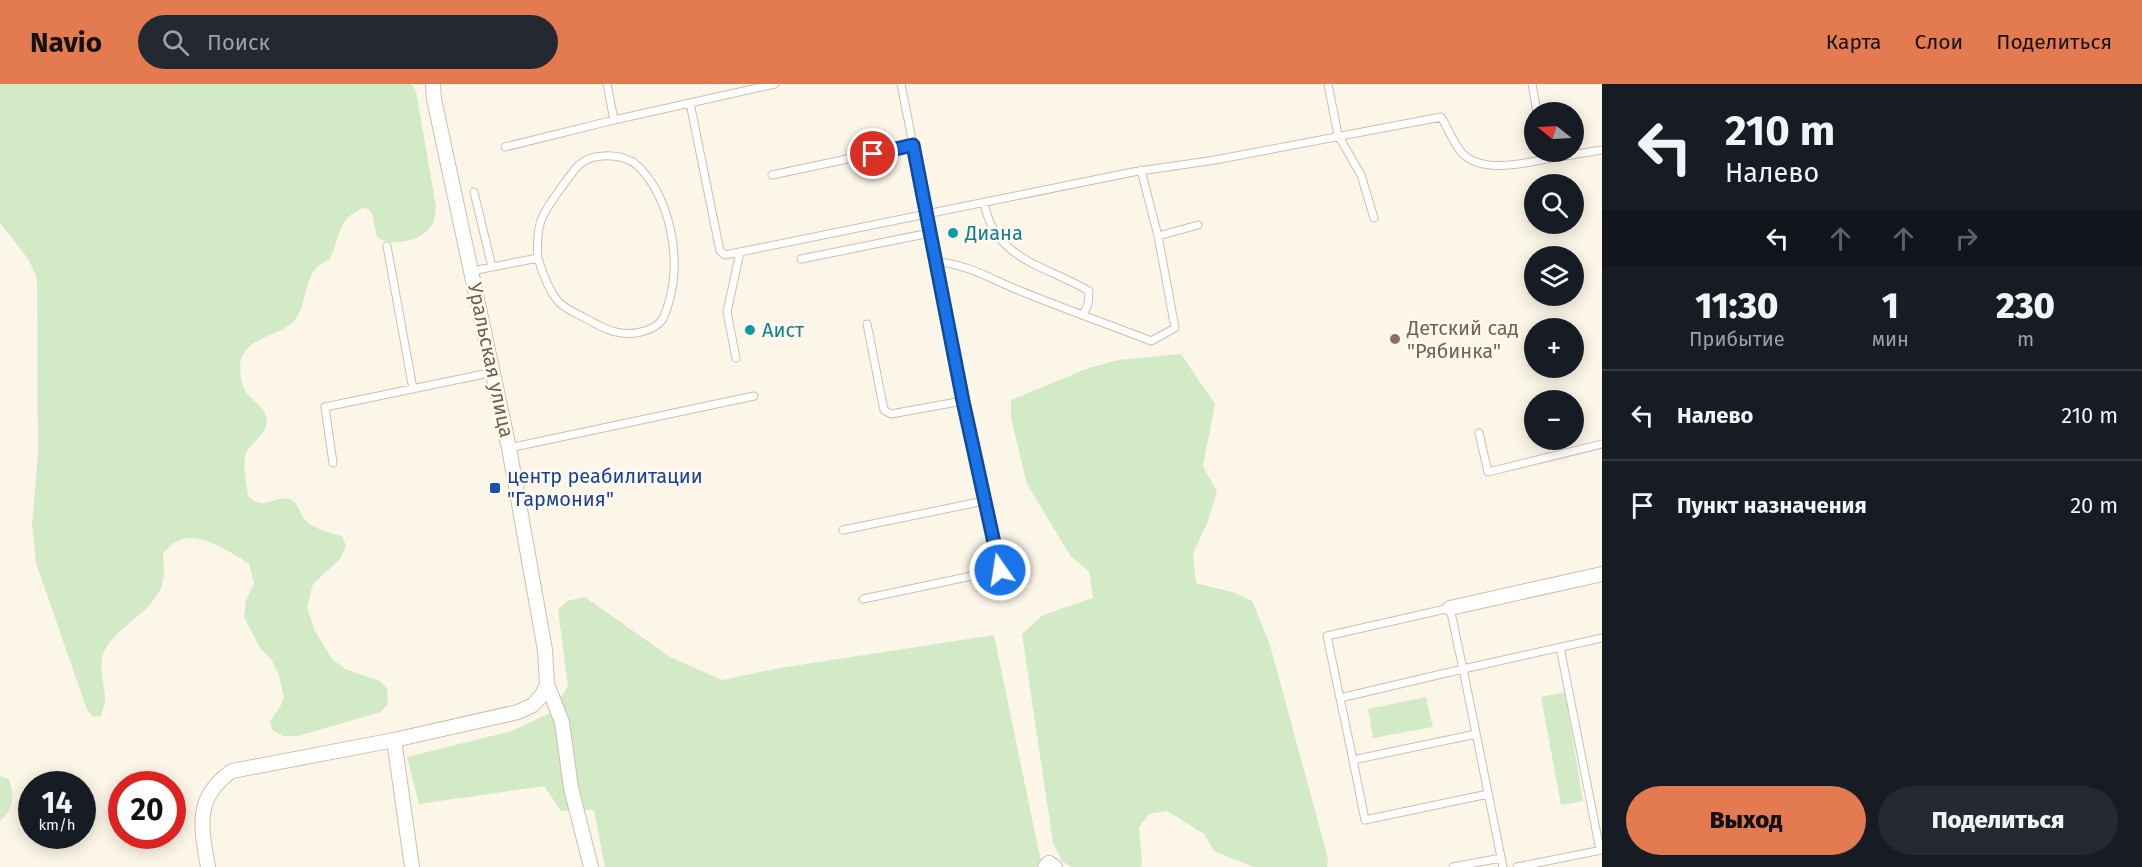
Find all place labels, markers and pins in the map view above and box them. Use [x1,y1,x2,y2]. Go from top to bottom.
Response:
pin [847,128,898,179]
place label: Диана [964,221,1023,245]
marker: Диана [946,226,960,240]
place label: Детский сад "Рябинка" [1406,316,1519,363]
place label: Аист [762,318,805,342]
marker: Аист [743,323,757,337]
marker: Детский сад "Рябинка" [1388,332,1402,346]
place label: центр реабилитации "Гармония" [507,464,703,511]
marker: центр реабилитации "Гармония" [488,481,502,495]

